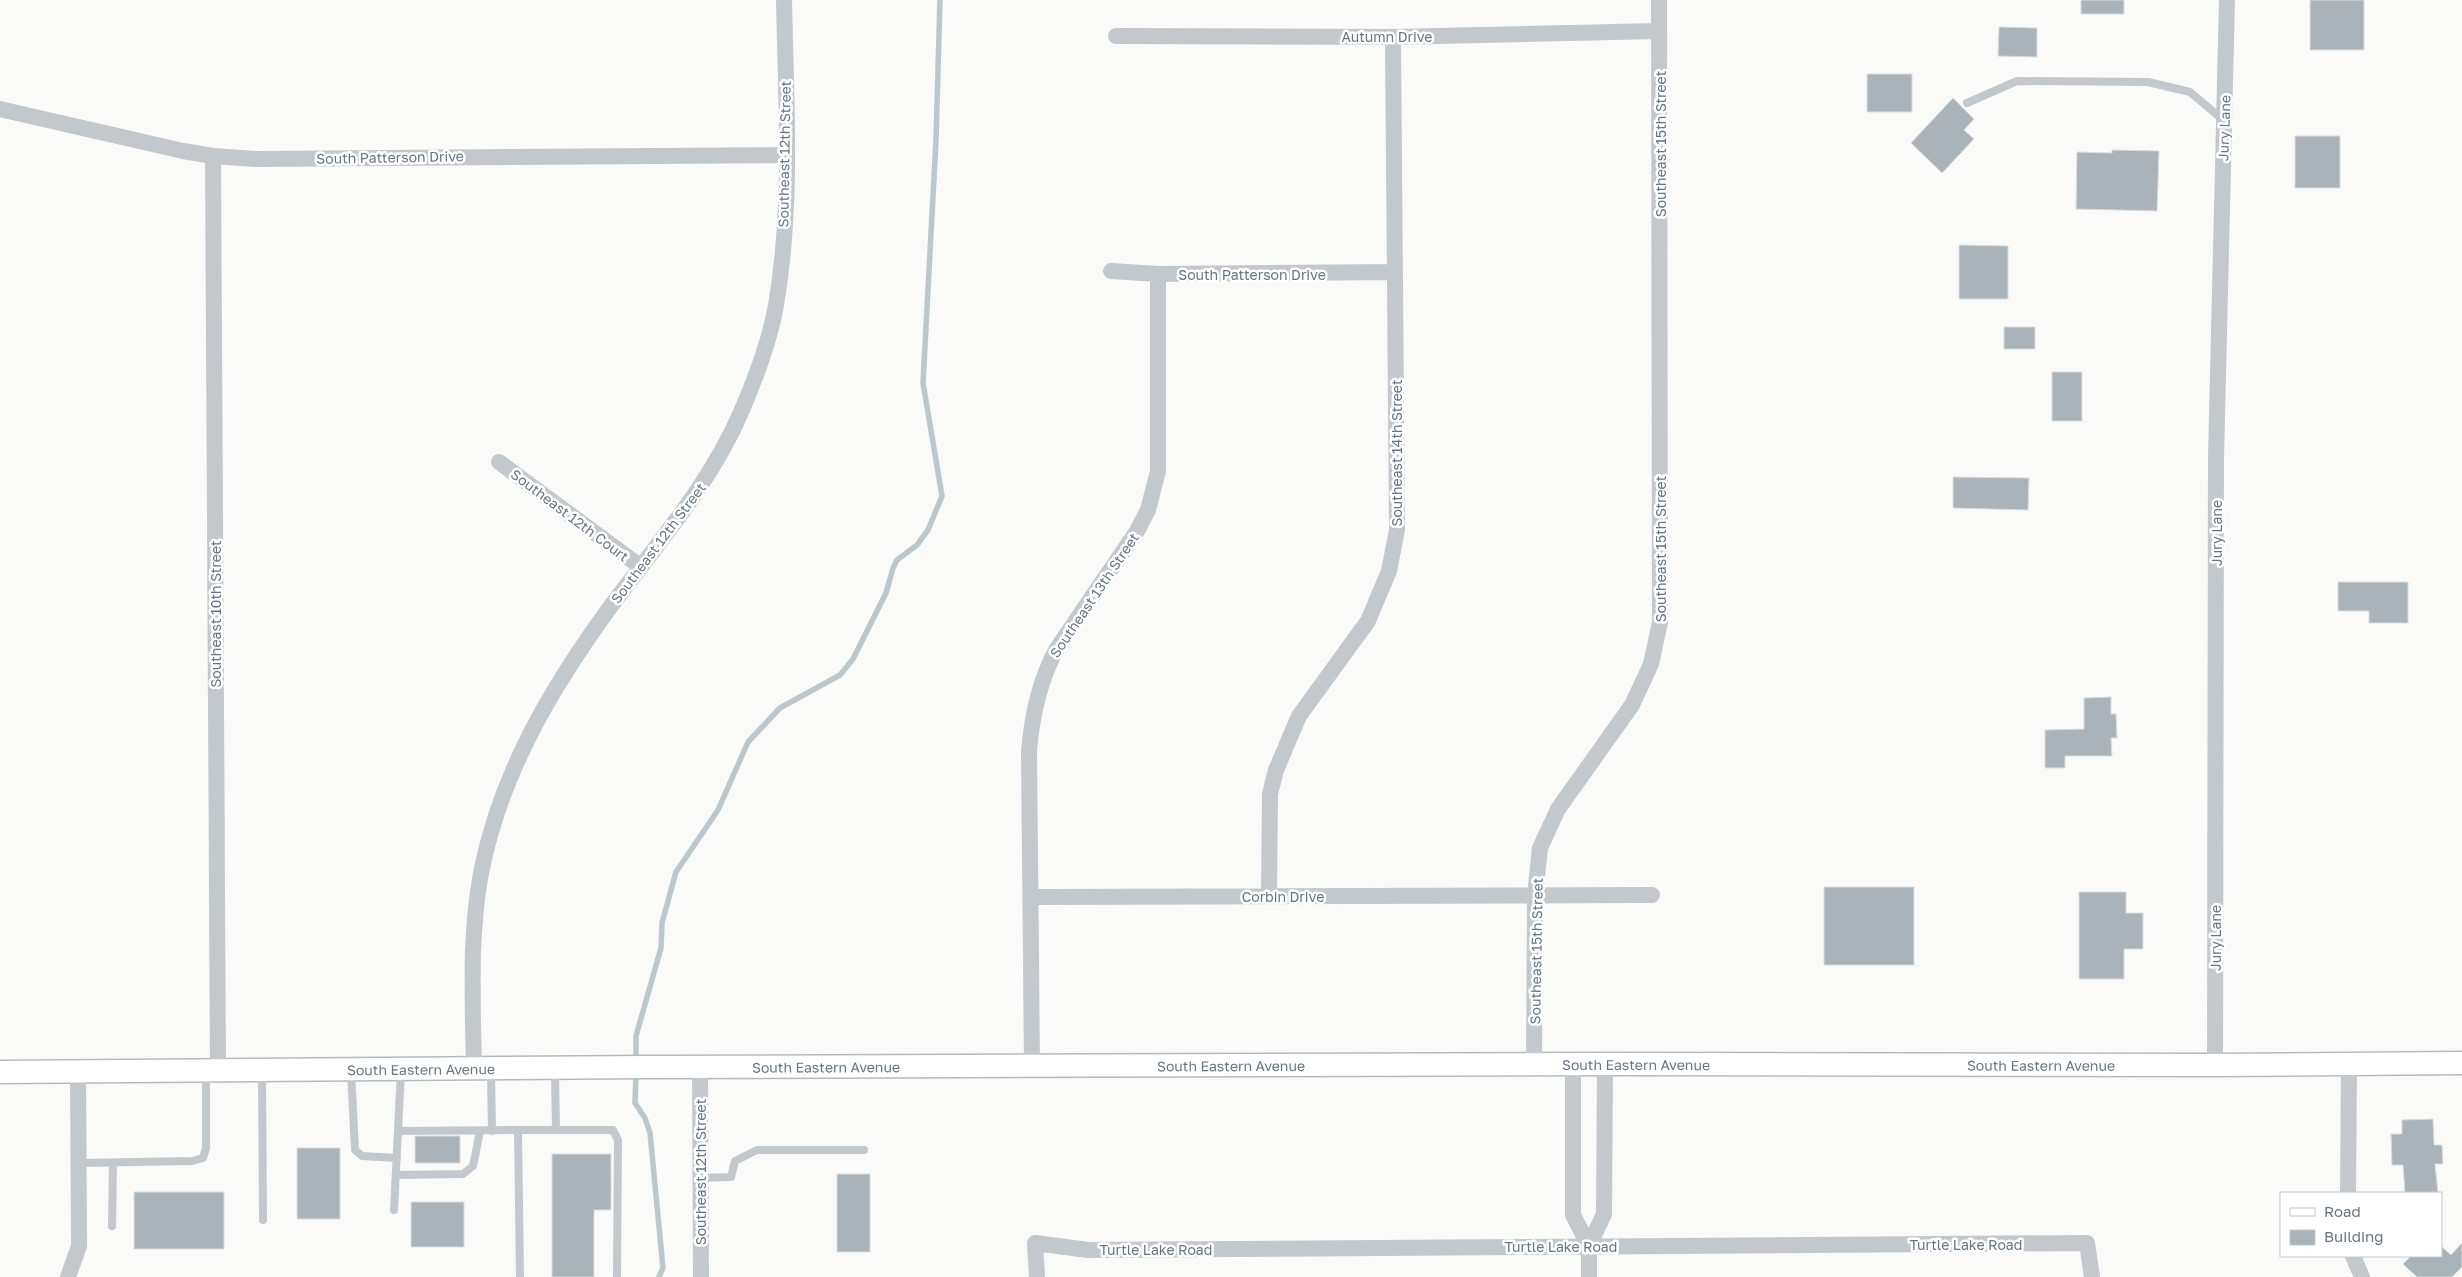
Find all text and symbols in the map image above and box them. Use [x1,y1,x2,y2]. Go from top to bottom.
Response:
street label: Autumn Drive [1342,28,1432,45]
street label: Southeast 15th Street [1652,71,1669,217]
street label: Southeast 12th Street [774,81,794,227]
street label: Jury Lane [2214,95,2234,161]
street label: South Patterson Drive [316,147,464,167]
street label: South Patterson Drive [1178,266,1326,283]
street label: Southeast 14th Street [1388,379,1405,527]
street label: Southeast 12th Court [508,465,632,565]
street label: Southeast 15th Street [1652,476,1669,622]
street label: Southeast 12th Street [607,479,709,607]
street label: Jury Lane [2208,500,2225,566]
street label: Southeast 13th Street [1046,529,1142,661]
street label: Southeast 10th Street [207,540,224,688]
street label: Southeast 15th Street [1526,878,1546,1024]
street label: Corbin Drive [1242,888,1324,905]
street label: Jury Lane [2207,905,2224,971]
street label: South Eastern Avenue [1562,1055,1710,1073]
street label: South Eastern Avenue [1157,1056,1305,1074]
street label: South Eastern Avenue [1967,1056,2115,1073]
street label: South Eastern Avenue [752,1058,900,1075]
street label: South Eastern Avenue [347,1060,495,1078]
street label: Southeast 12th Street [692,1099,709,1245]
legend [2280,1192,2442,1257]
text: Road [2324,1202,2361,1220]
text: Building [2324,1227,2384,1245]
street label: Turtle Lake Road [1910,1236,2022,1253]
street label: Turtle Lake Road [1505,1238,1617,1255]
street label: Turtle Lake Road [1100,1241,1212,1258]

